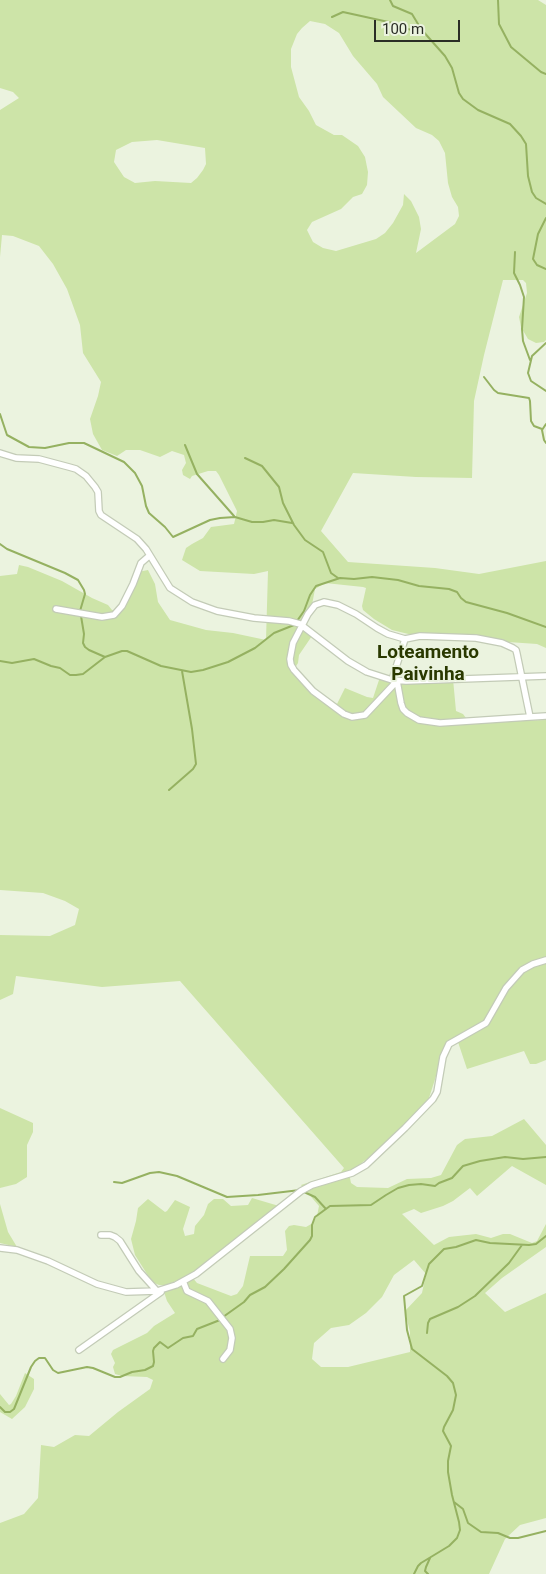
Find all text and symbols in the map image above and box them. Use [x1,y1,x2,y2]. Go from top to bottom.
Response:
scale bar [376,10,462,42]
text: 100 m [382,20,424,38]
district label: Loteamento Paivinha [377,642,479,686]

